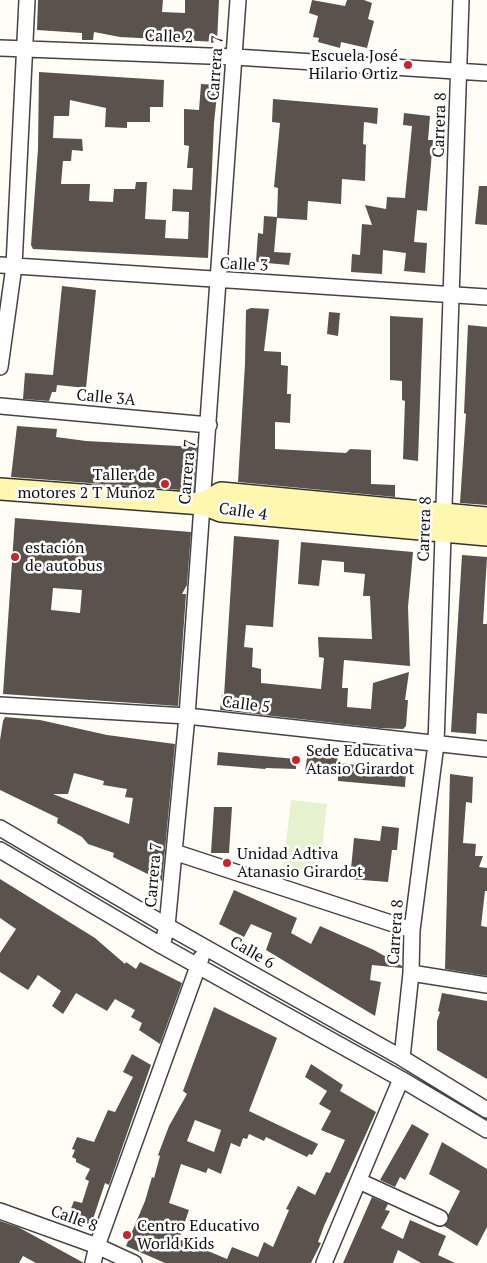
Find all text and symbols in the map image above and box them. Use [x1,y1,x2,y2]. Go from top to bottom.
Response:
street label: Calle 2 [144,27,194,47]
street label: Carrera 7 [204,35,228,101]
place label: Escuela José Hilario Ortiz [308,46,398,84]
marker: Escuela José Hilario Ortiz [402,59,414,71]
street label: Carrera 8 [429,92,451,158]
street label: Calle 3 [219,254,269,276]
street label: Calle 3A [76,386,136,410]
street label: Carrera 7 [176,439,200,505]
place label: Taller de motores 2 T Muñoz [17,465,155,503]
marker: Taller de motores 2 T Muñoz [159,478,171,490]
street label: Carrera 8 [414,496,436,562]
street label: Calle 4 [218,499,268,525]
place label: estación de autobus [25,538,103,576]
marker: estación de autobus [9,551,21,563]
street label: Calle 5 [221,693,271,717]
place label: Sede Educativa Atasio Girardot [306,741,414,779]
marker: Sede Educativa Atasio Girardot [290,754,302,766]
street label: Carrera 7 [142,842,166,908]
place label: Unidad Adtiva Atanasio Girardot [237,844,363,882]
marker: Unidad Adtiva Atanasio Girardot [221,857,233,869]
street label: Carrera 8 [384,899,408,965]
street label: Calle 6 [226,933,278,973]
street label: Calle 8 [48,1202,100,1236]
place label: Centro Educativo World Kids [137,1216,260,1254]
marker: Centro Educativo World Kids [121,1229,133,1241]

